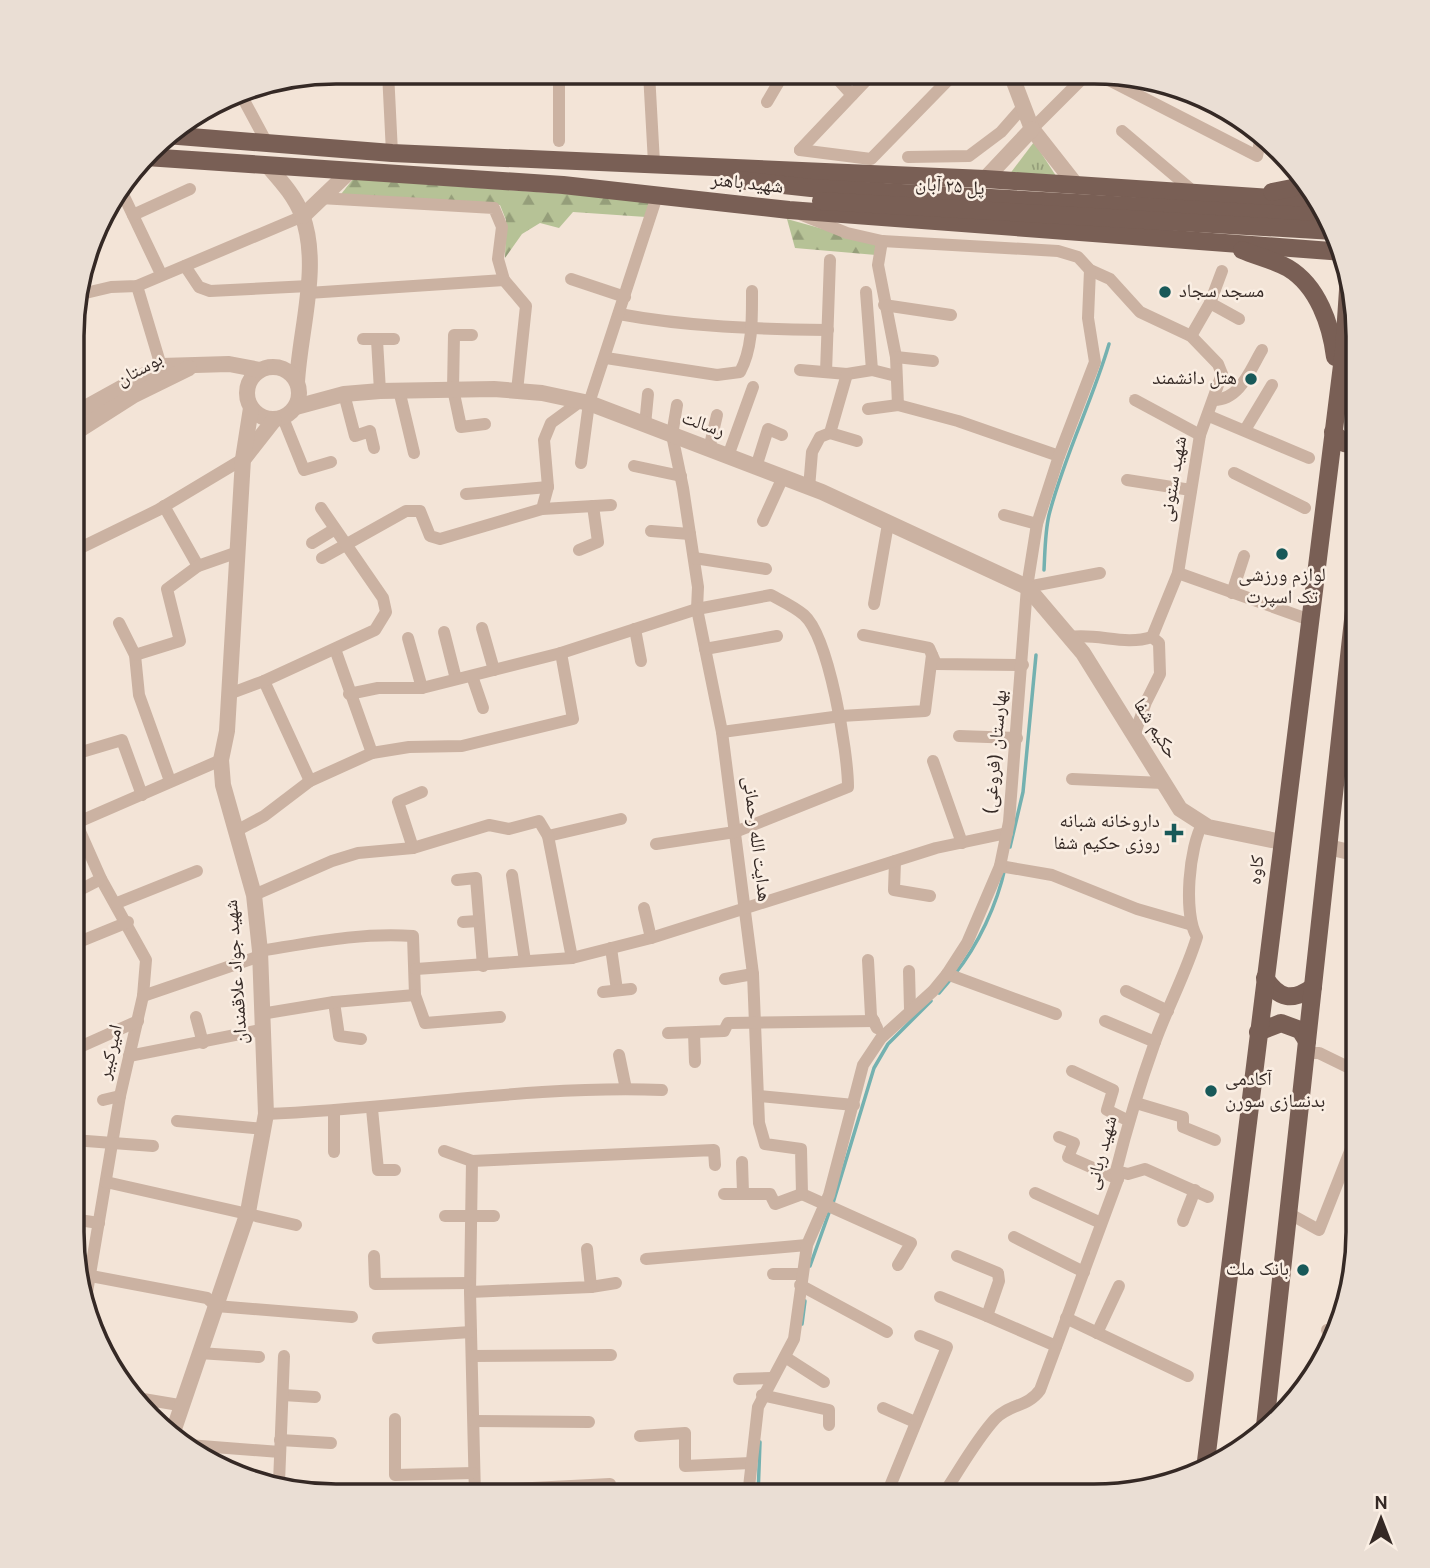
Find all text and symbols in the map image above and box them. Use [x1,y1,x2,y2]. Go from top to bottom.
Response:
street label: شهید باهنر [708,168,785,200]
street label: پل ۲۵ آبان [915,173,985,201]
place label: مسجد سجاد [1179,280,1264,304]
marker: مسجد سجاد [1157,284,1173,300]
street label: بوستان [113,348,167,392]
place label: هتل دانشمند [1152,367,1237,391]
marker: هتل دانشمند [1243,371,1259,387]
street label: رسالت [678,406,728,444]
street label: شهید ستونی [1155,434,1193,524]
marker: لوازم ورزشی تک اسپرت [1274,546,1290,562]
place label: لوازم ورزشی تک اسپرت [1238,564,1326,610]
street label: بهارستان (فروغی) [979,689,1013,815]
street label: حکیم شفا [1127,694,1183,764]
street label: هدایت الله رحمانی [736,775,776,903]
place label: داروخانه شبانه‌ روزی حکیم شفا [1053,810,1160,856]
marker: داروخانه شبانه‌ روزی حکیم شفا [1166,825,1182,841]
street label: کاوه [1243,854,1271,886]
street label: شهید جواد علاقمندان [220,899,254,1045]
street label: امیرکبیر [93,1022,129,1083]
place label: آکادمی بدنسازی سورن [1225,1068,1325,1114]
marker: آکادمی بدنسازی سورن [1203,1083,1219,1099]
street label: شهید ربانی [1081,1113,1123,1193]
place label: بانک ملت [1226,1258,1289,1282]
marker: بانک ملت [1295,1262,1311,1278]
north arrow [1346,1484,1416,1554]
text: N [1374,1492,1388,1516]

